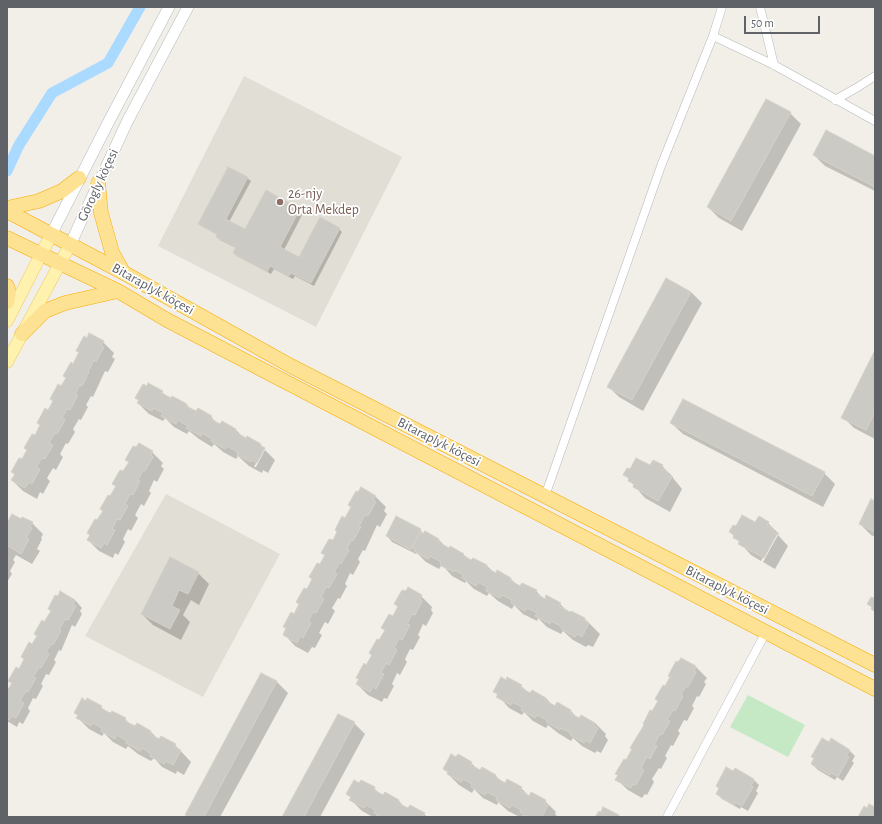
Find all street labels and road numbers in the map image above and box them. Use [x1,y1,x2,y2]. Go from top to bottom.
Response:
street label: Görogly köçesi [74,146,122,224]
street label: Bitaraplyk köçesi [109,260,197,318]
street label: Bitaraplyk köçesi [395,414,483,470]
street label: Bitaraplyk köçesi [683,562,771,618]

